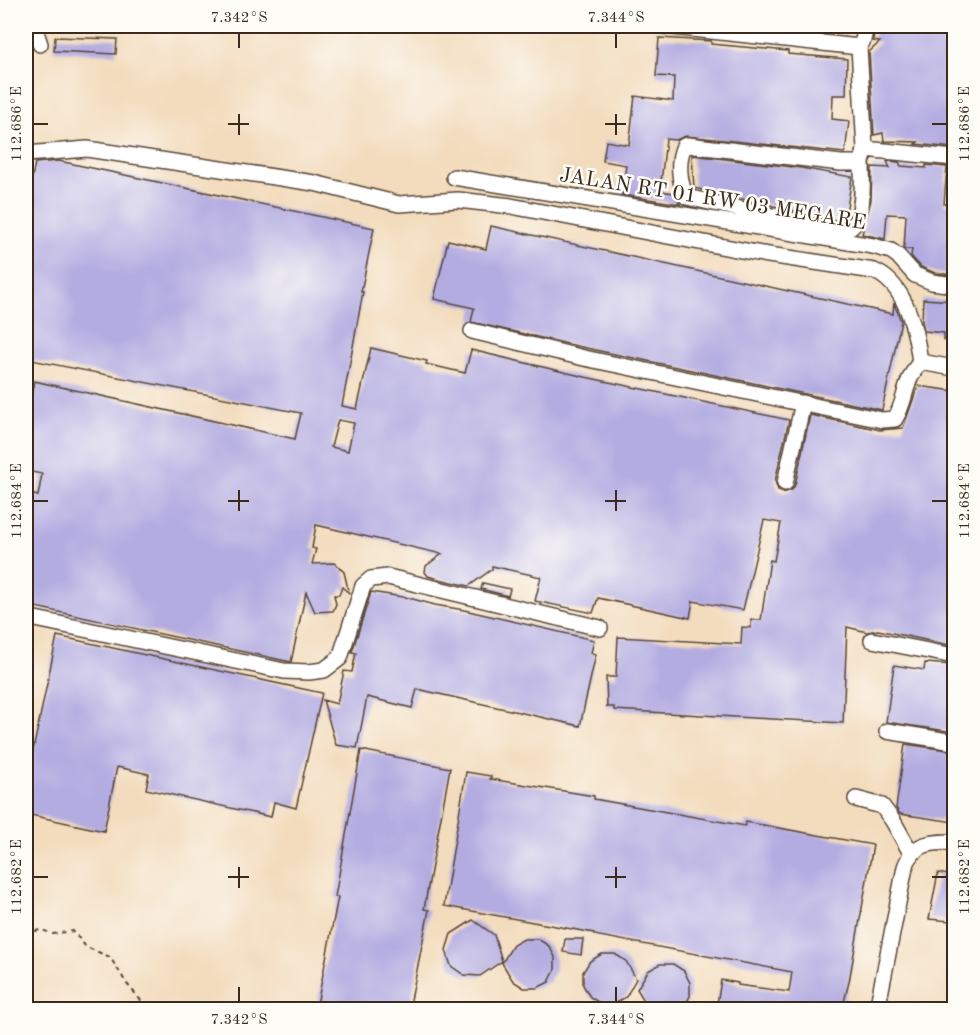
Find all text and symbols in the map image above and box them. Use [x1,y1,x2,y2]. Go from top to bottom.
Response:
text: 7.342°S [210,11,268,26]
text: 7.344°S [587,11,645,26]
text: 112.686°E [10,86,25,162]
text: 112.686°E [958,86,973,162]
street label: JALAN RT 01 RW 03 MEGARE [558,165,868,234]
text: 112.684°E [10,463,25,539]
text: 112.684°E [958,463,973,539]
text: 112.682°E [10,839,25,915]
text: 112.682°E [958,839,973,915]
text: 7.342°S [210,1013,268,1028]
text: 7.344°S [587,1013,645,1028]

